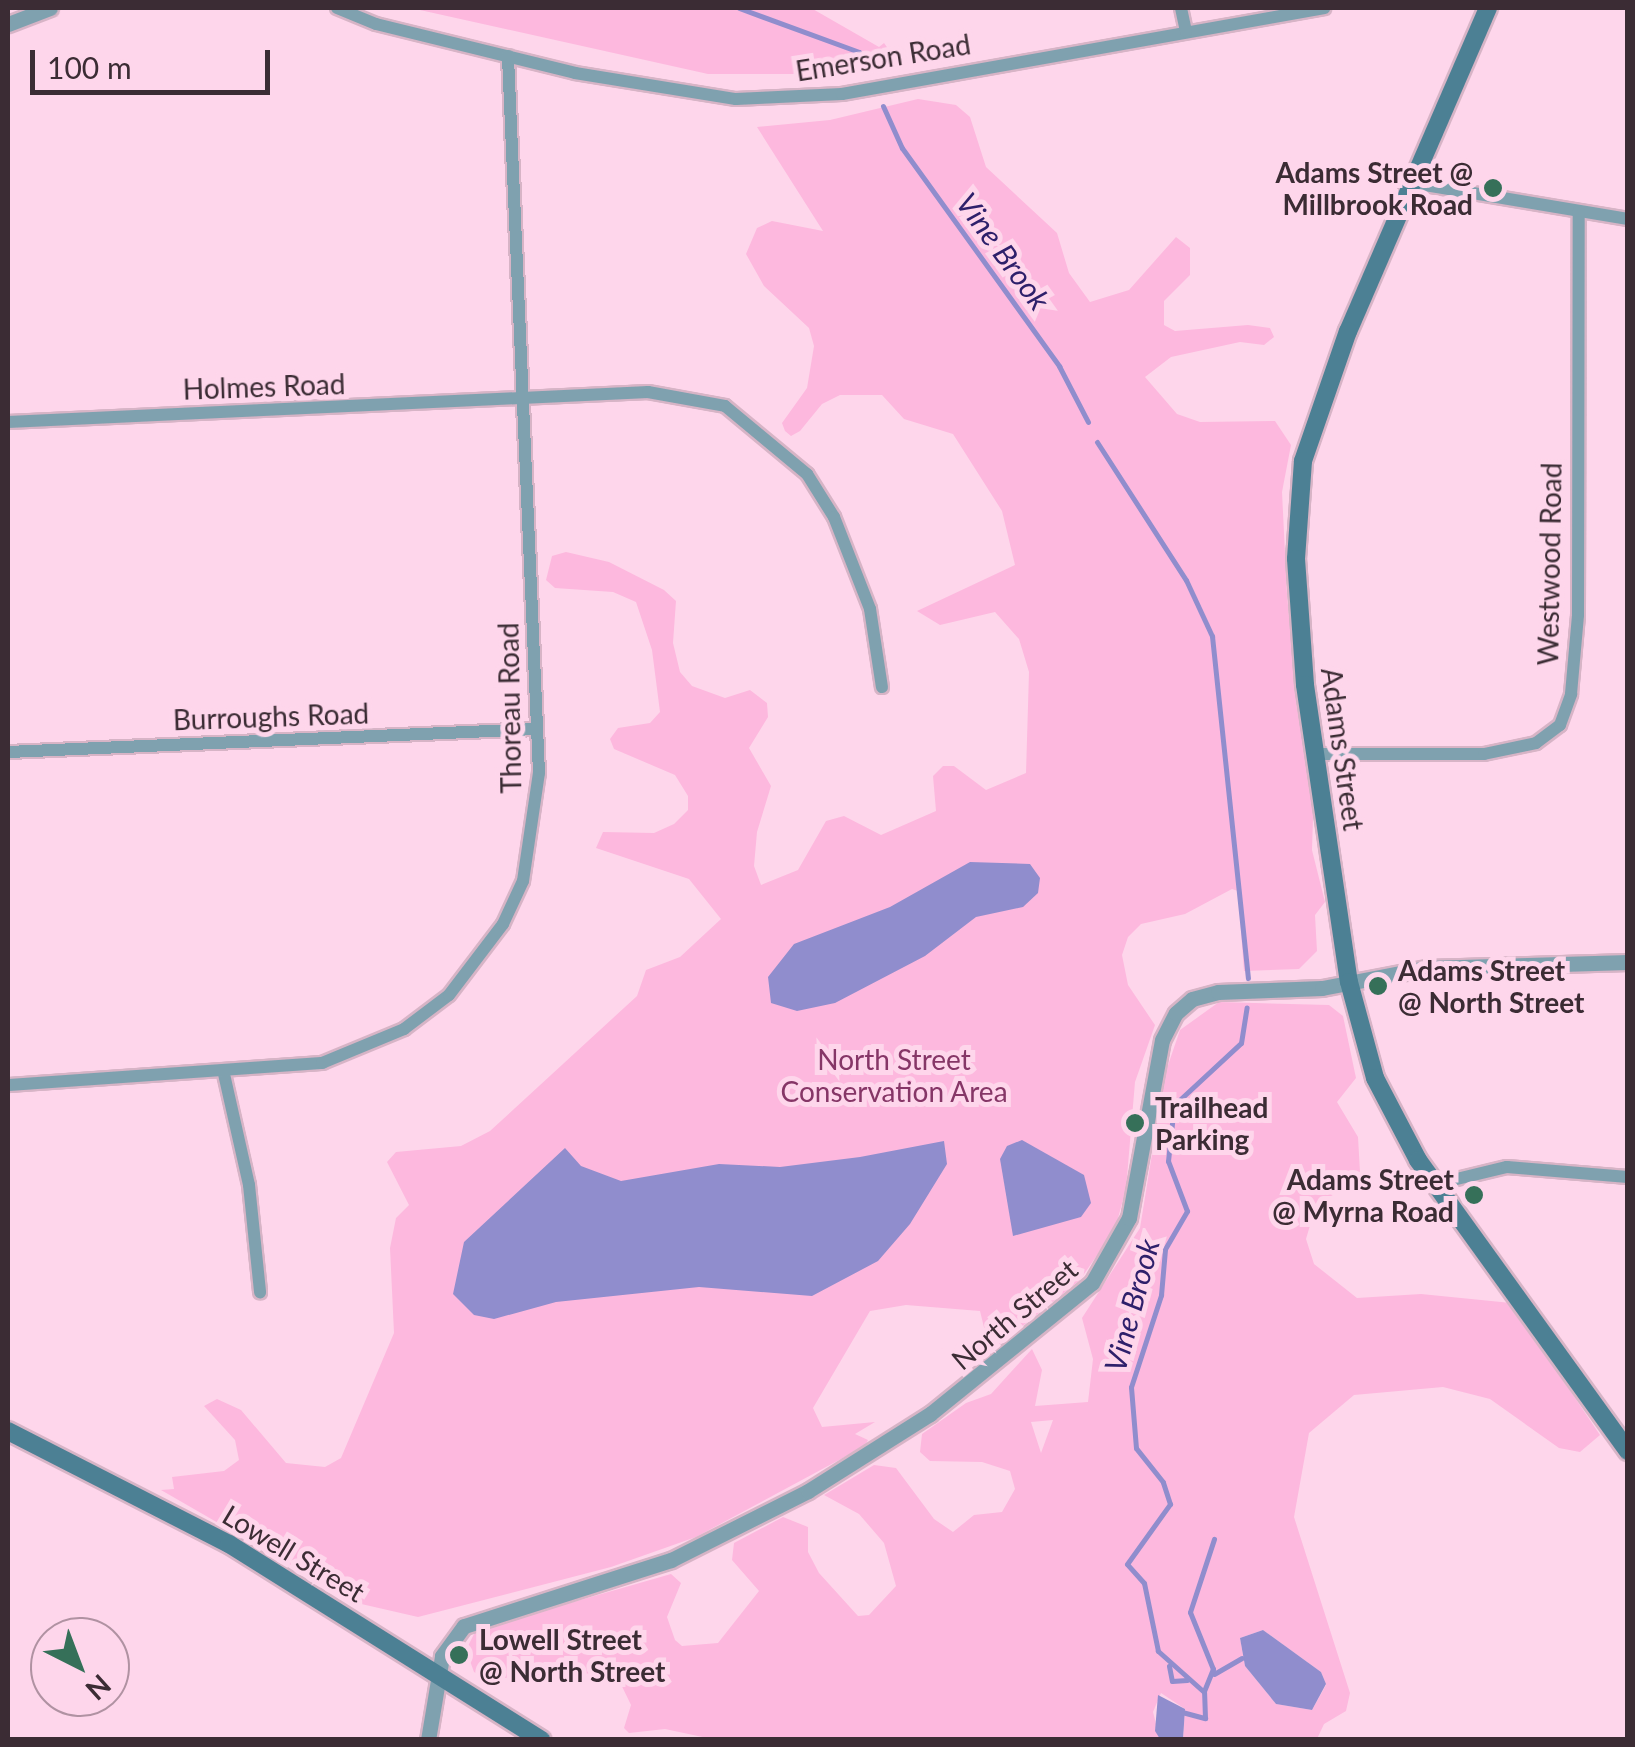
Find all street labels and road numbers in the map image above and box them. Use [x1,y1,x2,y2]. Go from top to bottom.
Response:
street label: Emerson Road [793,27,973,87]
street label: Holmes Road [182,366,346,406]
street label: Westwood Road [1530,462,1568,666]
street label: Thoreau Road [491,622,527,794]
street label: Adams Street [1315,665,1371,833]
street label: Burroughs Road [172,696,370,736]
street label: North Street [944,1252,1084,1376]
street label: Lowell Street [217,1497,371,1609]

